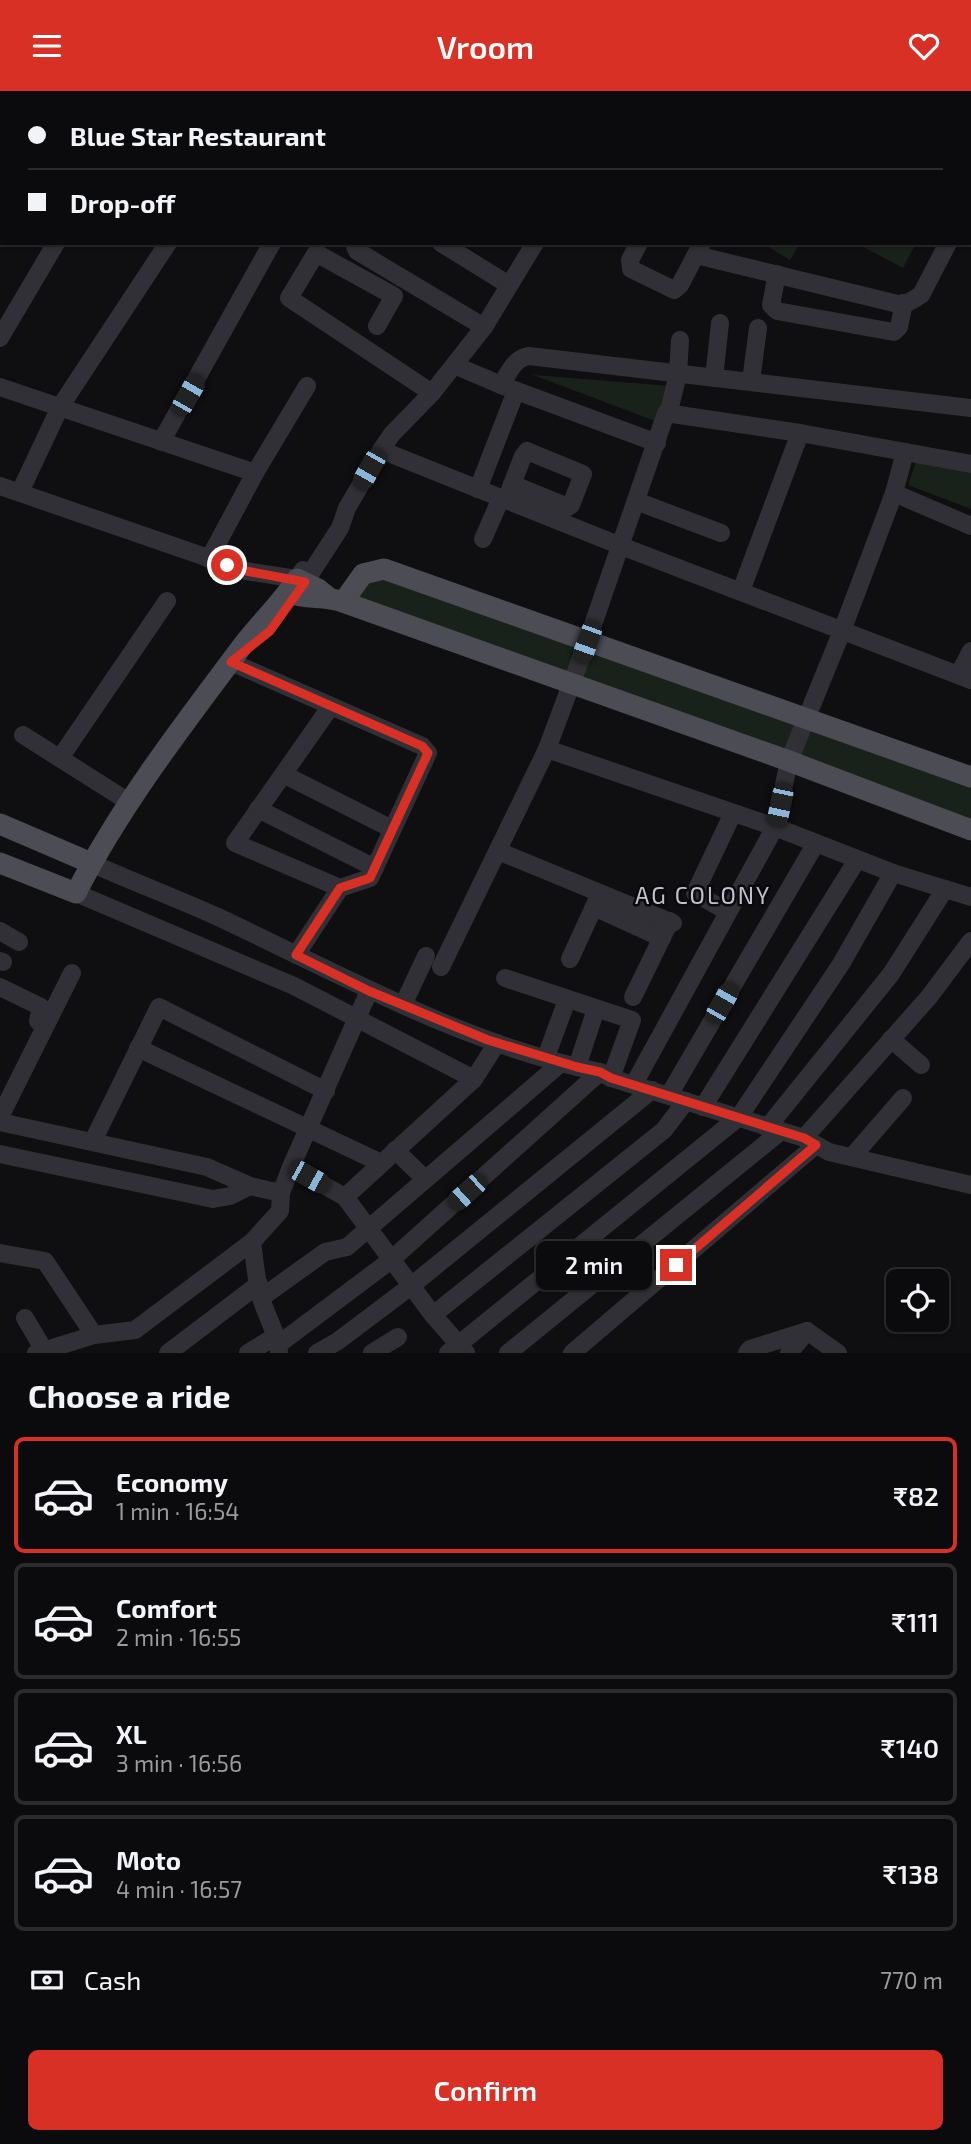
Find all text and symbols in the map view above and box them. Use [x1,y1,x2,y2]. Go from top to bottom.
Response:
icon: menu [28,27,66,65]
text: Vroom [437,27,534,65]
icon: heart [905,27,943,65]
text: Blue Star Restaurant [70,120,326,151]
text: Drop-off [70,187,175,218]
car [169,372,208,418]
car [350,446,389,492]
route start [211,549,243,581]
car [570,619,605,665]
car [766,782,795,828]
district label: AG COLONY [635,881,771,909]
car [703,980,742,1026]
car [286,1158,333,1196]
car [445,1170,490,1214]
callout: 2 min [536,1241,652,1289]
route end [660,1249,692,1281]
text: 2 min [565,1251,623,1279]
map controls [886,1269,949,1332]
button: locate [886,1269,949,1332]
text: Choose a ride [28,1376,231,1414]
icon: car [32,1464,95,1527]
text: Economy [116,1466,228,1497]
text: ₹82 [893,1480,939,1511]
text: 1 min · 16:54 [116,1497,239,1525]
icon: car [32,1590,95,1653]
text: Comfort [116,1592,217,1623]
text: ₹111 [891,1606,939,1637]
text: 2 min · 16:55 [116,1623,241,1651]
icon: car [32,1716,95,1779]
text: XL [116,1718,147,1749]
text: ₹140 [881,1732,939,1763]
text: 3 min · 16:56 [116,1749,242,1777]
icon: car [32,1842,95,1905]
text: Moto [116,1844,181,1875]
text: ₹138 [882,1858,939,1889]
text: 4 min · 16:57 [116,1875,242,1903]
icon: cash [28,1961,66,1999]
text: Cash [84,1964,141,1995]
text: 770 m [880,1966,943,1994]
button: Confirm [28,2050,943,2130]

